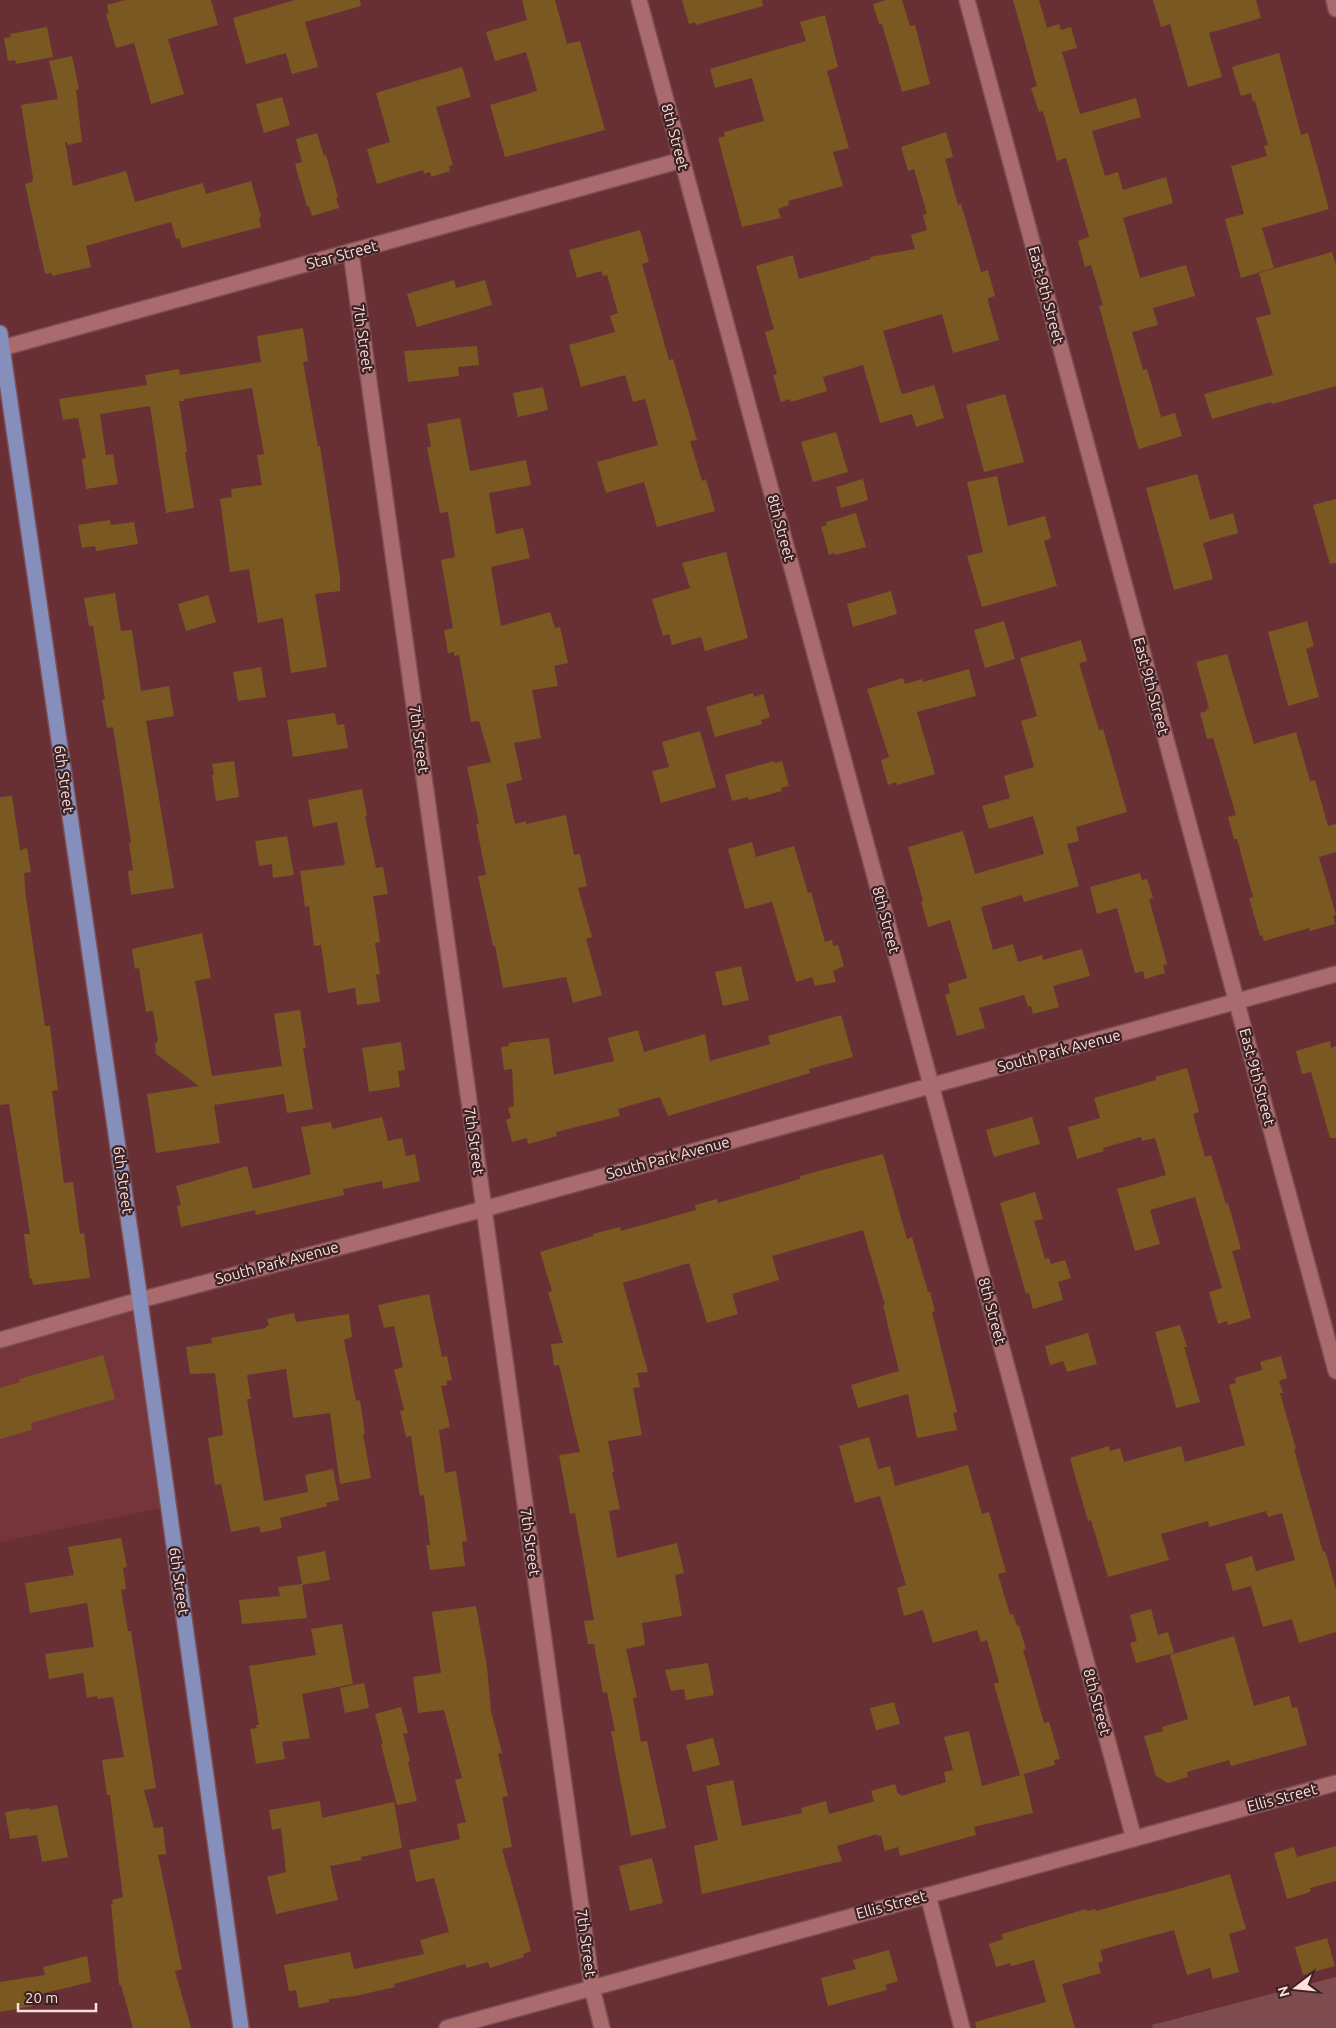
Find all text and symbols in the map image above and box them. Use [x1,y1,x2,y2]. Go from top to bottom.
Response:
street label: 8th Street [658,102,693,172]
street label: Star Street [305,237,379,272]
street label: East 9th Street [1025,244,1068,346]
street label: 7th Street [350,303,377,373]
street label: 8th Street [764,493,799,563]
street label: East 9th Street [1130,635,1173,737]
street label: 7th Street [406,704,433,774]
street label: 6th Street [51,744,78,814]
street label: 8th Street [869,885,904,955]
street label: South Park Avenue [995,1026,1122,1075]
street label: East 9th Street [1236,1026,1279,1128]
street label: 7th Street [461,1106,488,1176]
street label: South Park Avenue [604,1133,731,1182]
street label: 6th Street [110,1145,137,1215]
street label: South Park Avenue [213,1238,340,1287]
street label: 8th Street [975,1276,1010,1346]
street label: 7th Street [517,1507,544,1577]
street label: 6th Street [166,1546,193,1616]
street label: 8th Street [1080,1667,1115,1737]
street label: Ellis Street [1245,1780,1319,1815]
street label: Ellis Street [854,1887,928,1922]
street label: 7th Street [573,1908,600,1978]
north arrow [1271,1963,1321,2013]
scale bar [18,1980,95,2012]
text: N [1274,1984,1293,1999]
text: 20 m [25,1989,58,2006]

